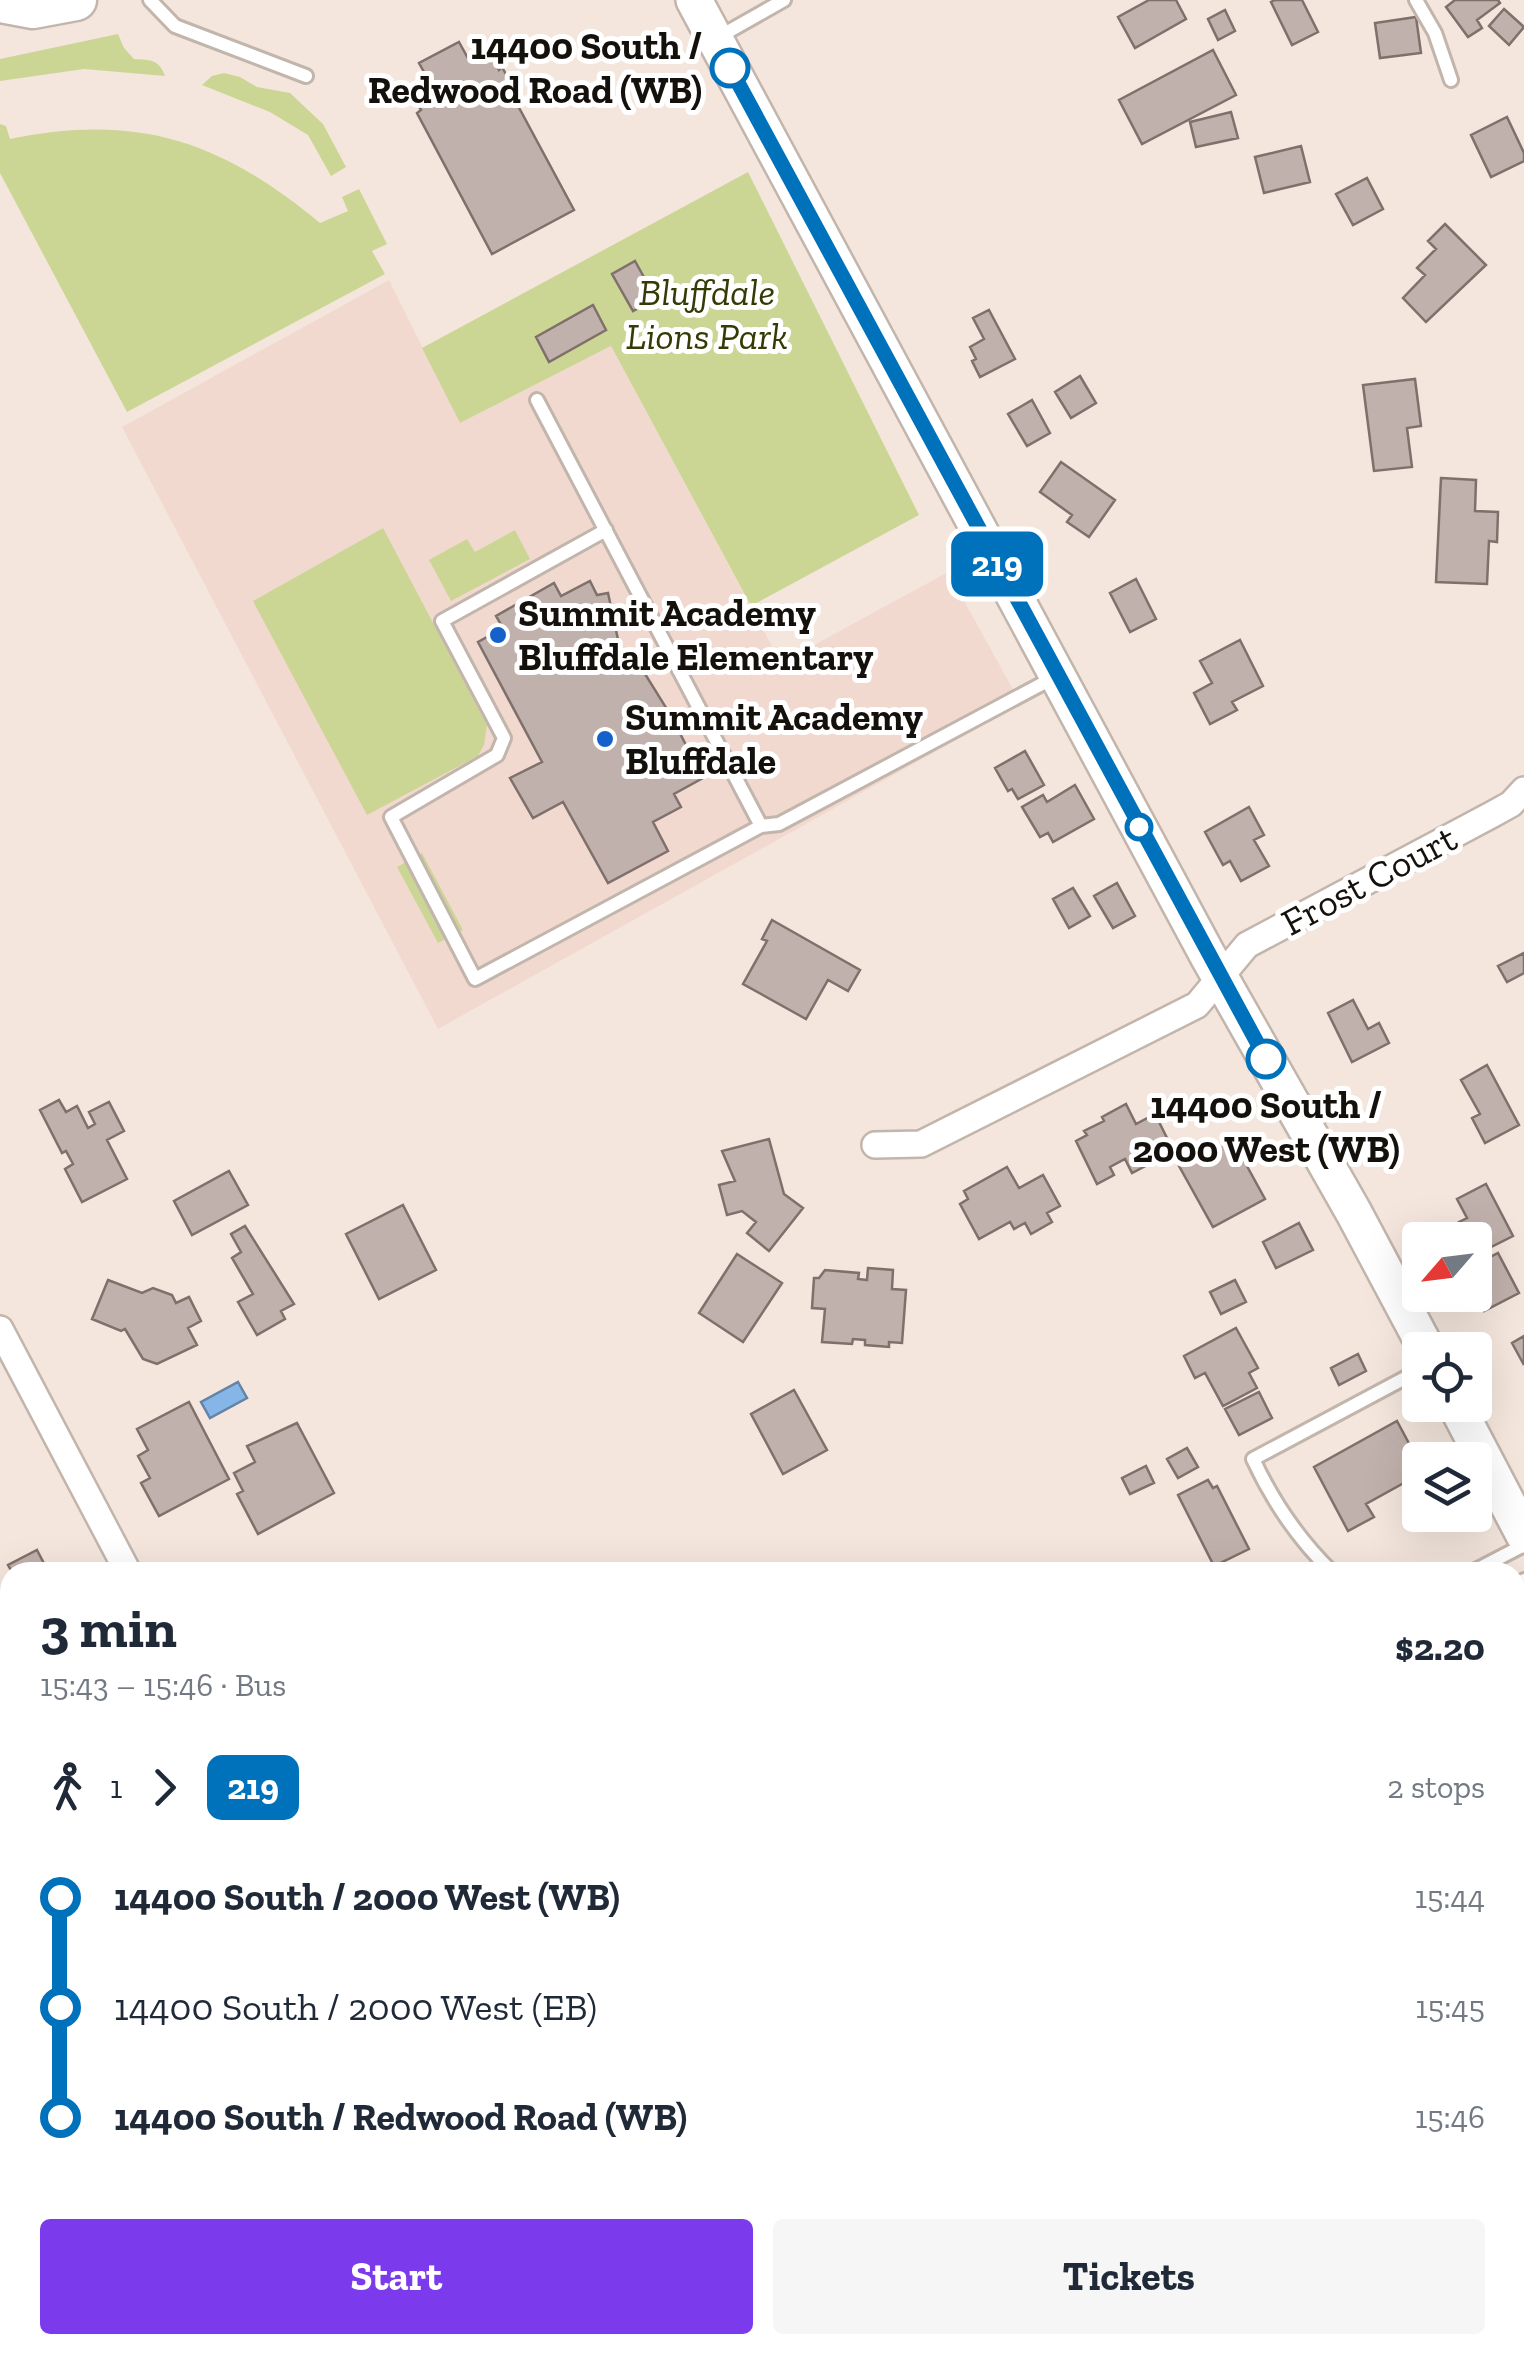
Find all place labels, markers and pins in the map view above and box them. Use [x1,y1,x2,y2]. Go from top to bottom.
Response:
place label: 14400 South / Redwood Road (WB) [368,23,702,113]
marker: 14400 South / Redwood Road (WB) [711,49,749,87]
place label: Summit Academy Bluffdale Elementary [518,590,873,680]
marker: Summit Academy Bluffdale Elementary [487,624,509,646]
place label: Summit Academy Bluffdale [625,694,923,784]
marker: Summit Academy Bluffdale [594,728,616,750]
unlabelled marker [1126,814,1152,840]
marker: 14400 South / 2000 West (WB) [1247,1040,1285,1078]
place label: 14400 South / 2000 West (WB) [1132,1082,1400,1172]

